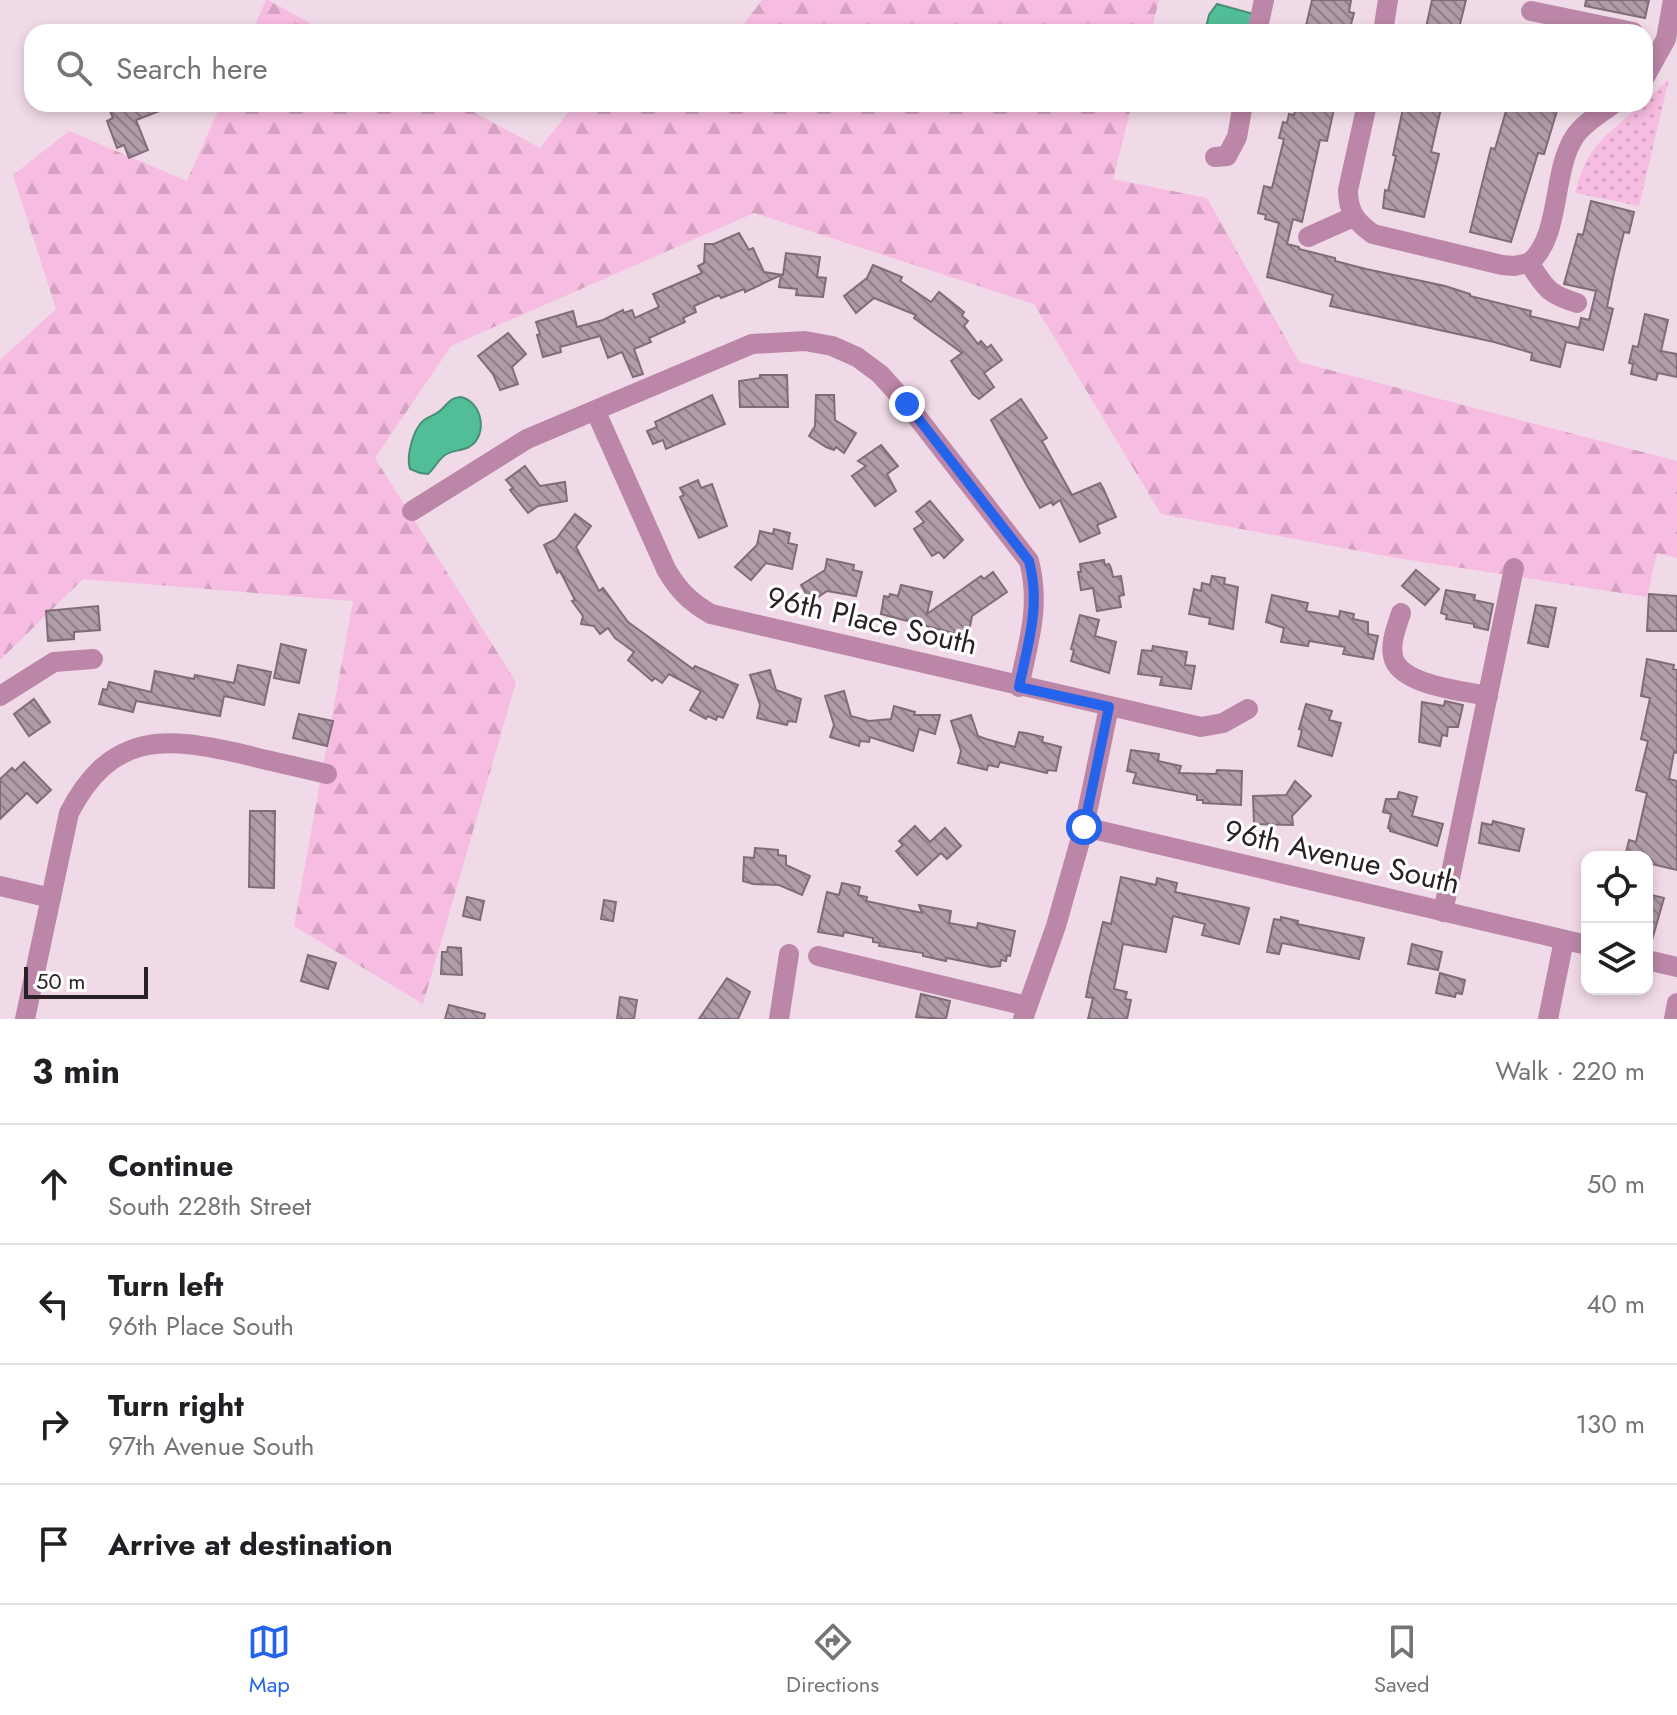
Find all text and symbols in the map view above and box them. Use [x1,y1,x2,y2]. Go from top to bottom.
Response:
search box [24,24,1653,112]
icon: search [52,46,96,90]
text: Search here [116,47,268,90]
route end [889,386,925,422]
street label: 96th Place South [763,575,981,666]
route start [1066,809,1102,845]
street label: 96th Avenue South [1220,809,1464,905]
map controls [1581,851,1653,995]
button: locate [1581,851,1653,923]
button: layers [1581,923,1653,995]
scale bar [24,963,148,999]
text: 50 m [36,965,85,997]
text: 3 min [32,1047,120,1096]
text: Walk · 220 m [1495,1052,1645,1090]
text: Continue [108,1144,234,1187]
icon: ahead [32,1162,76,1206]
text: 50 m [1587,1165,1645,1203]
text: South 228th Street [108,1187,311,1225]
text: Turn left [108,1264,223,1307]
icon: left [32,1282,76,1326]
text: 40 m [1586,1285,1645,1323]
text: 96th Place South [108,1307,294,1345]
text: Turn right [108,1384,244,1427]
icon: right [32,1402,76,1446]
text: 130 m [1575,1405,1645,1443]
text: 97th Avenue South [108,1427,314,1465]
icon: arrive [32,1522,76,1566]
text: Arrive at destination [108,1523,393,1566]
tab: Map [247,1620,291,1700]
tab: Directions [786,1620,879,1700]
tab: Saved [1374,1620,1430,1700]

